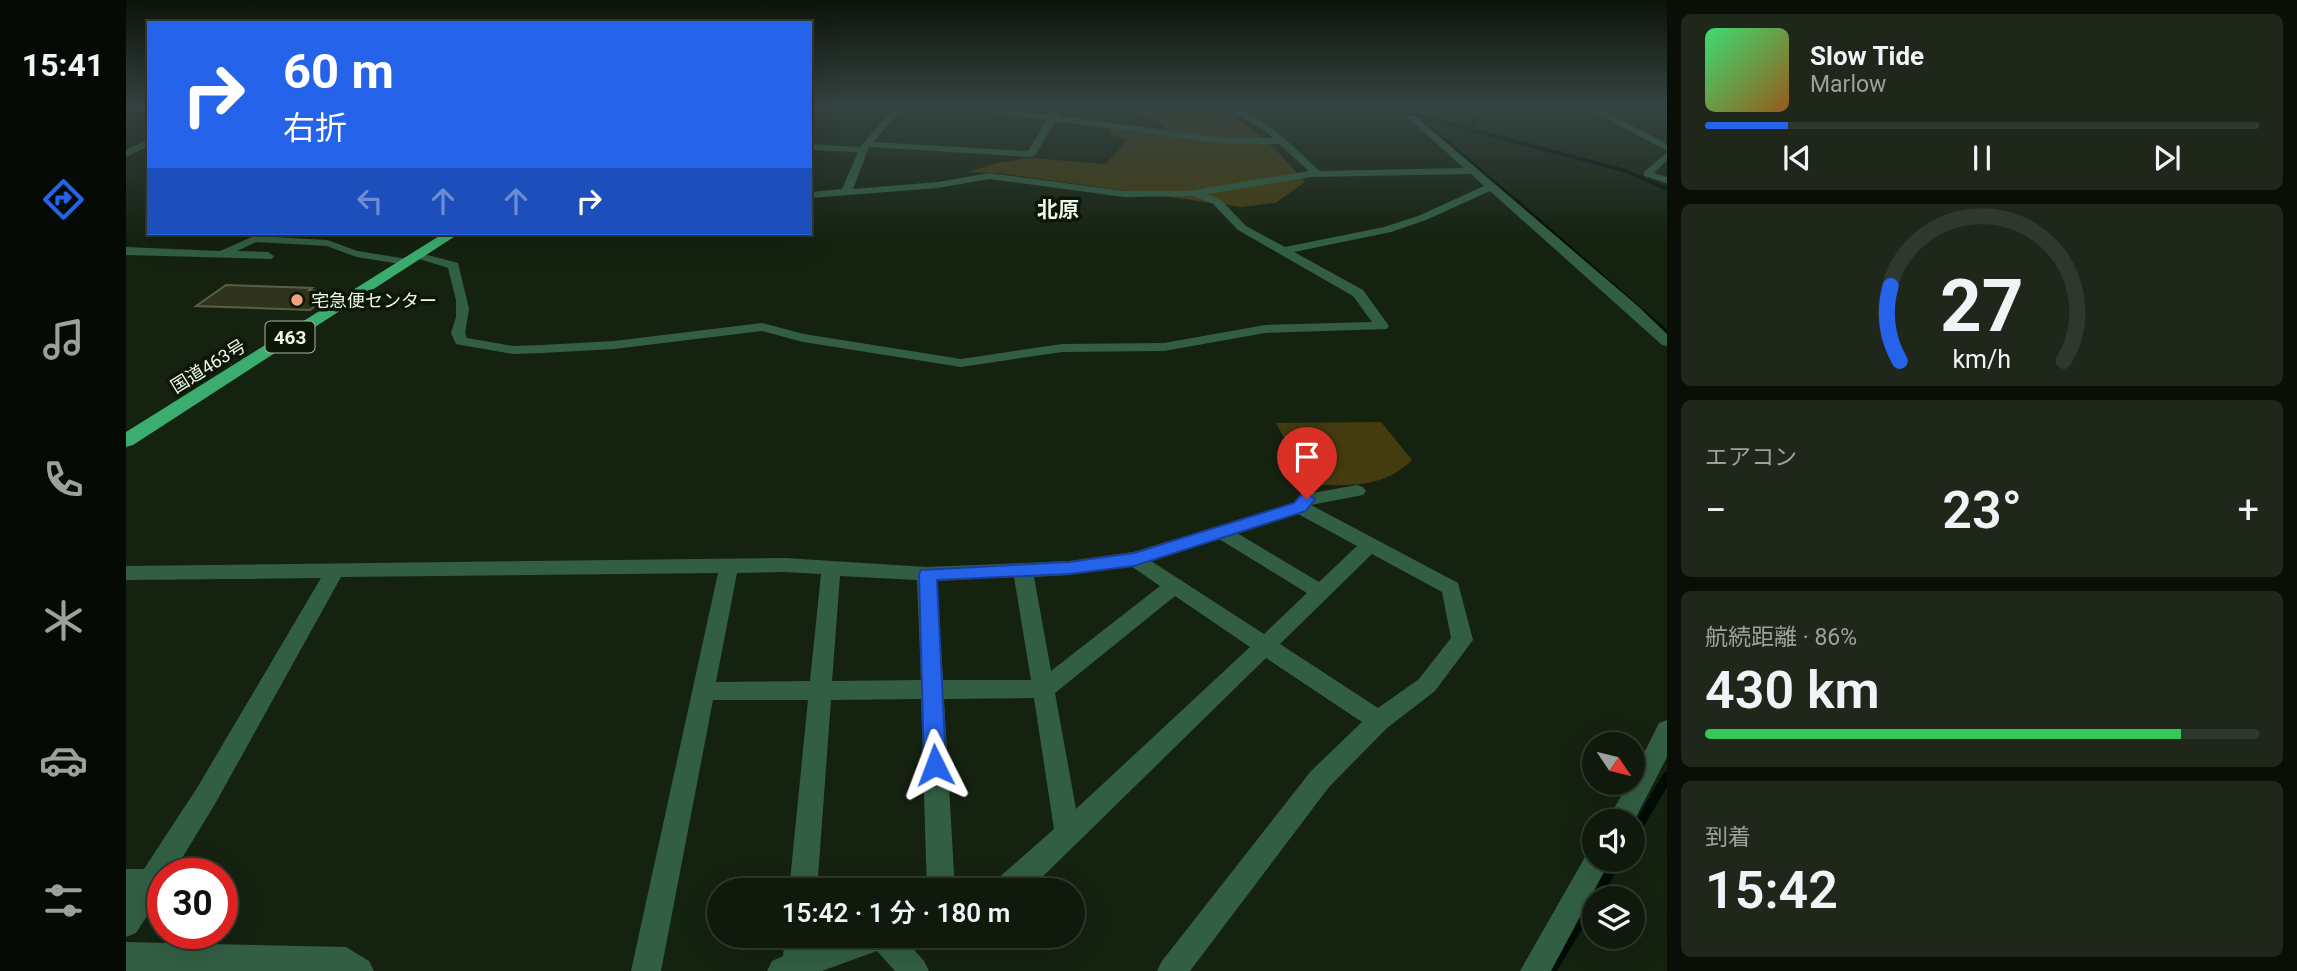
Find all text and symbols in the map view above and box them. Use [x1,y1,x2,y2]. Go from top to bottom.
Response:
text: Slow Tide [1810,41,1924,71]
text: 60 m [283,43,394,100]
text: 15:41 [22,46,104,84]
icon: right [168,49,259,140]
text: Marlow [1810,71,1886,98]
text: 右折 [283,109,347,147]
icon: previous [1778,139,1816,177]
icon: pause [1963,139,2001,177]
icon: next [2148,139,2186,177]
icon: directions [39,175,88,224]
icon: left [351,182,389,220]
icon: ahead [424,182,462,220]
icon: ahead [497,182,535,220]
icon: right [570,182,608,220]
district label: 北原 [1037,198,1079,222]
text: 27 [1940,264,2024,350]
place label: 宅急便センター [311,290,437,311]
marker: 宅急便センター [289,292,305,308]
icon: music [39,315,88,364]
road number: 463 [266,322,314,352]
street label: 国道463号 [167,335,249,397]
text: km/h [1953,345,2011,374]
pin [1277,427,1337,499]
icon: arrive [1288,438,1326,476]
text: エアコン [1705,444,1797,471]
icon: phone [39,455,88,504]
text: 23° [1942,480,2022,541]
text: − [1705,488,1727,532]
text: + [2237,488,2259,532]
icon: climate [39,596,88,645]
text: 航続距離 · 86% [1705,624,1857,651]
text: 430 km [1705,660,1880,721]
position arrow [898,728,972,802]
north arrow [1582,732,1645,794]
map controls [1582,732,1645,949]
icon: car [39,736,88,785]
button: sound [1582,809,1645,872]
text: 到着 [1705,824,1751,851]
speed limit sign: 30 [147,858,238,949]
text: 15:42 [1705,860,1838,921]
icon: filters [39,876,88,925]
button: layers [1582,886,1645,949]
text: 15:42 · 1 分 · 180 m [782,898,1010,928]

